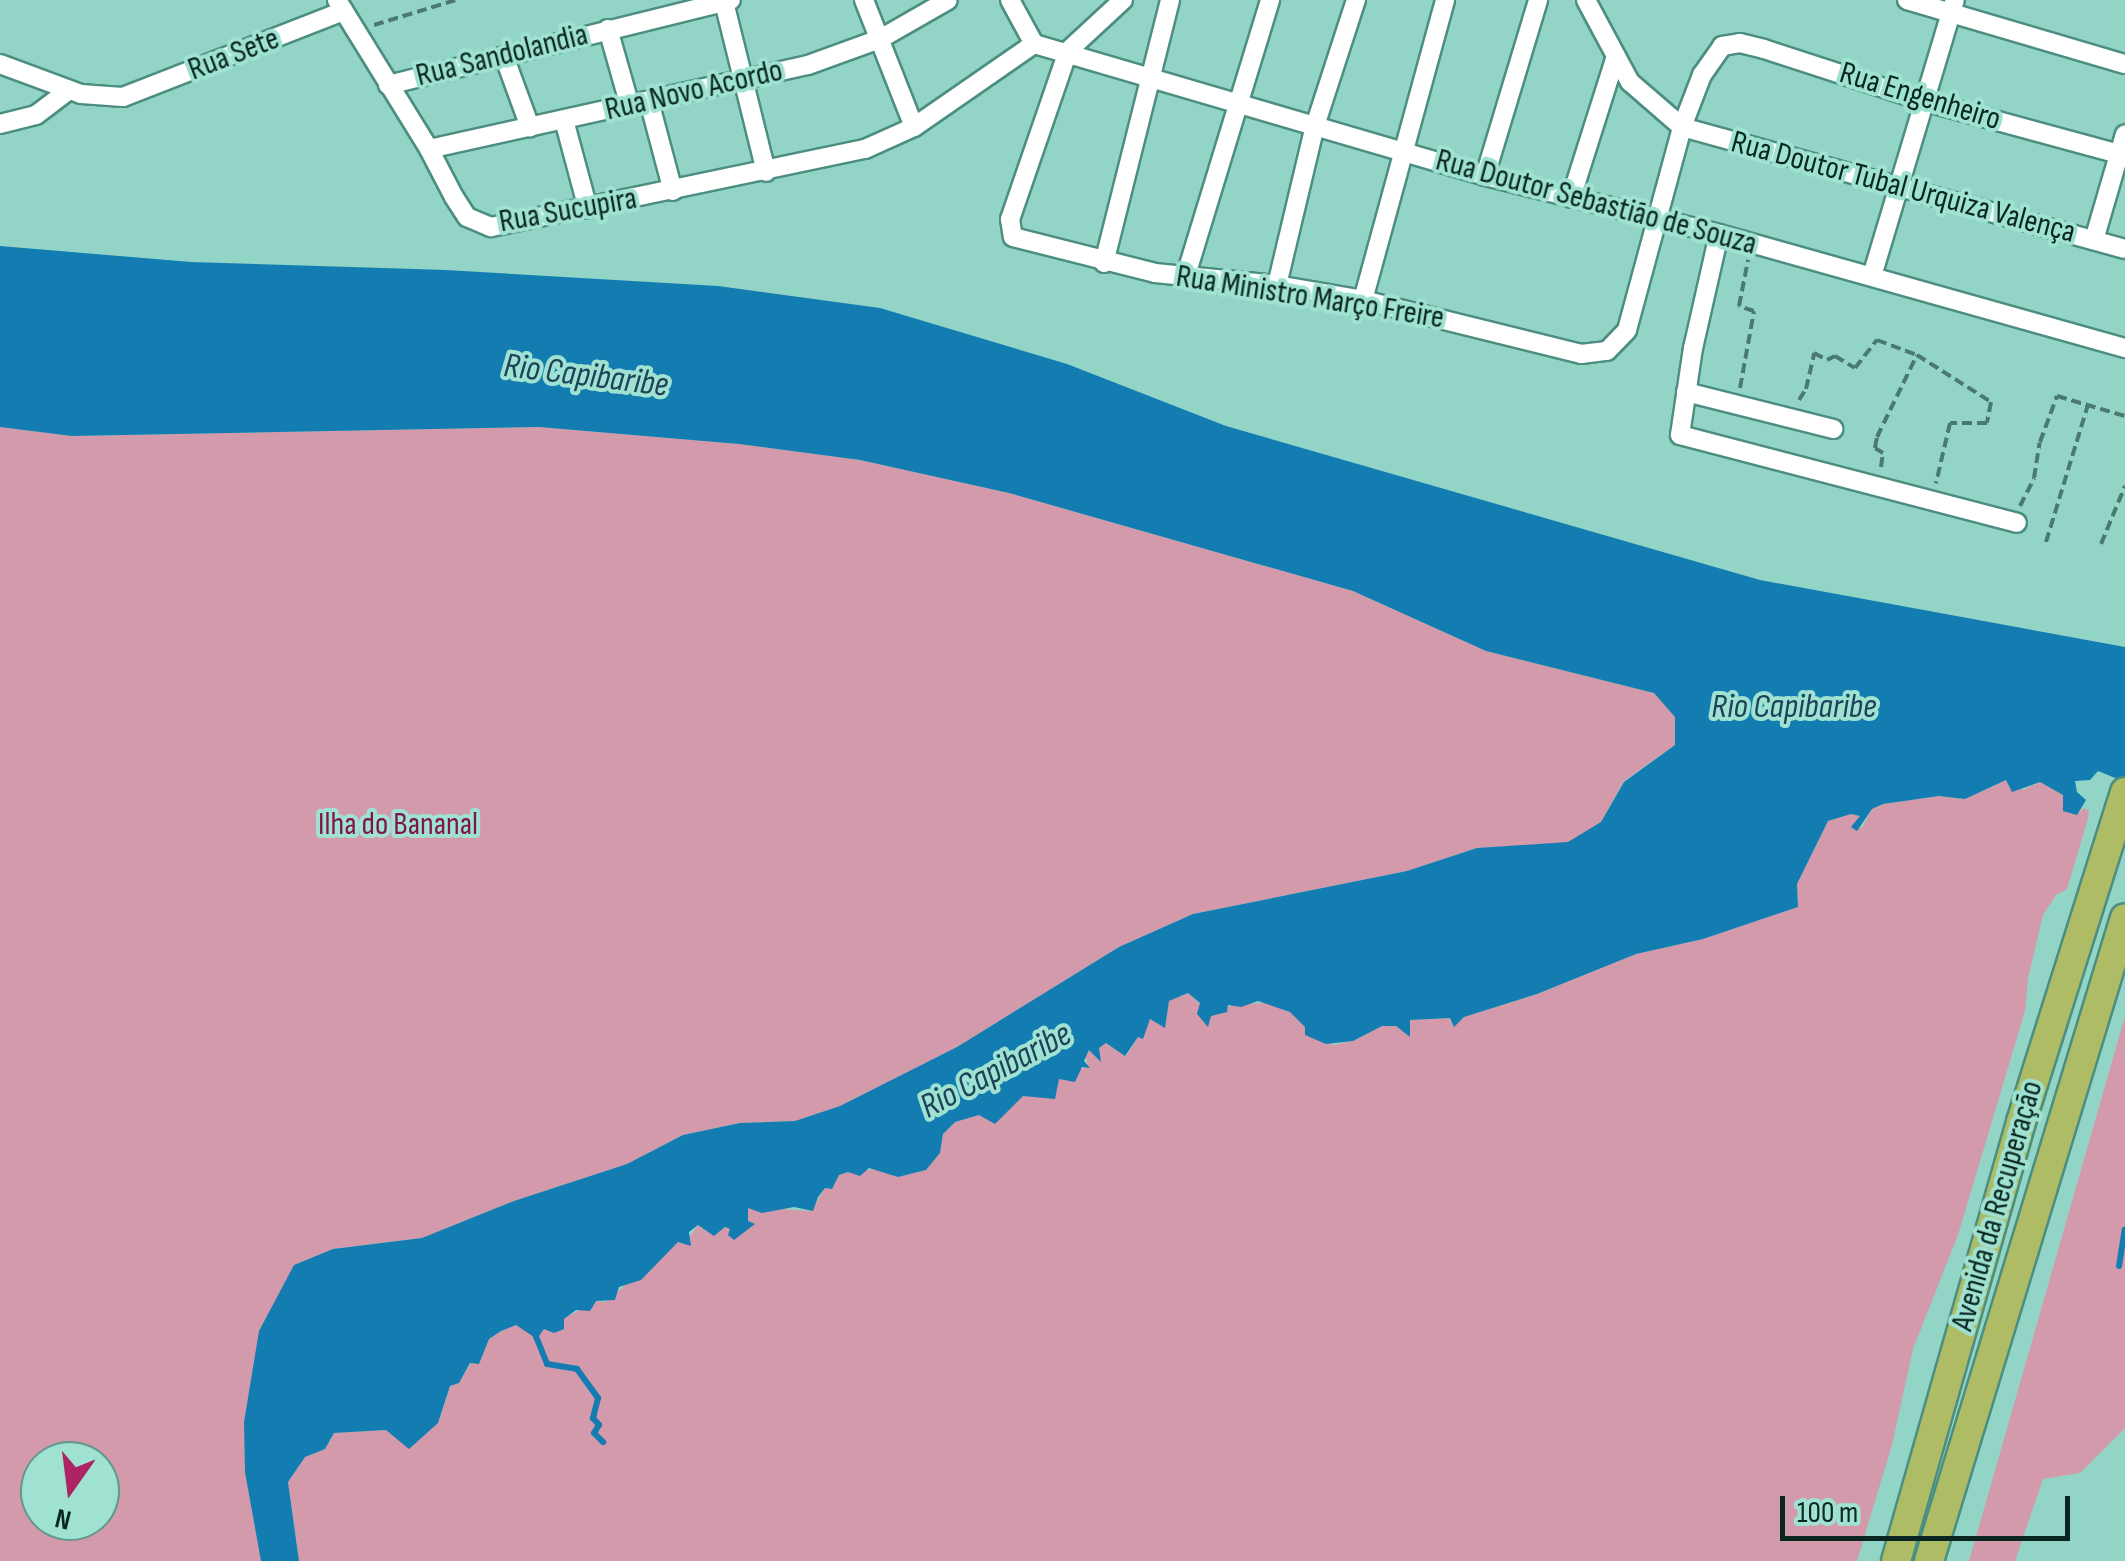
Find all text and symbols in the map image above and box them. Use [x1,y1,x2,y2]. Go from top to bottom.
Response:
street label: Rua Sandolandia [412,16,592,96]
street label: Rua Sete [183,20,285,90]
street label: Rua Novo Acordo [602,52,786,130]
street label: Rua Engenheiro [1835,54,2005,140]
street label: Rua Doutor Tubal Urquiza Valença [1727,124,2079,252]
street label: Rua Doutor Sebastião de Souza [1431,142,1761,264]
street label: Rua Sucupira [496,180,640,242]
street label: Rua Ministro Março Freire [1173,258,1447,338]
water label: Rio Capibaribe [501,345,671,407]
water label: Rio Capibaribe [1711,686,1877,728]
park label: Ilha do Bananal [318,806,478,844]
water label: Rio Capibaribe [913,1014,1079,1128]
street label: Avenida da Recuperação [1944,1077,2052,1335]
north arrow [20,1441,120,1541]
scale bar [1785,1476,2075,1538]
text: 100 m [1797,1495,1858,1531]
text: N [52,1501,74,1536]

